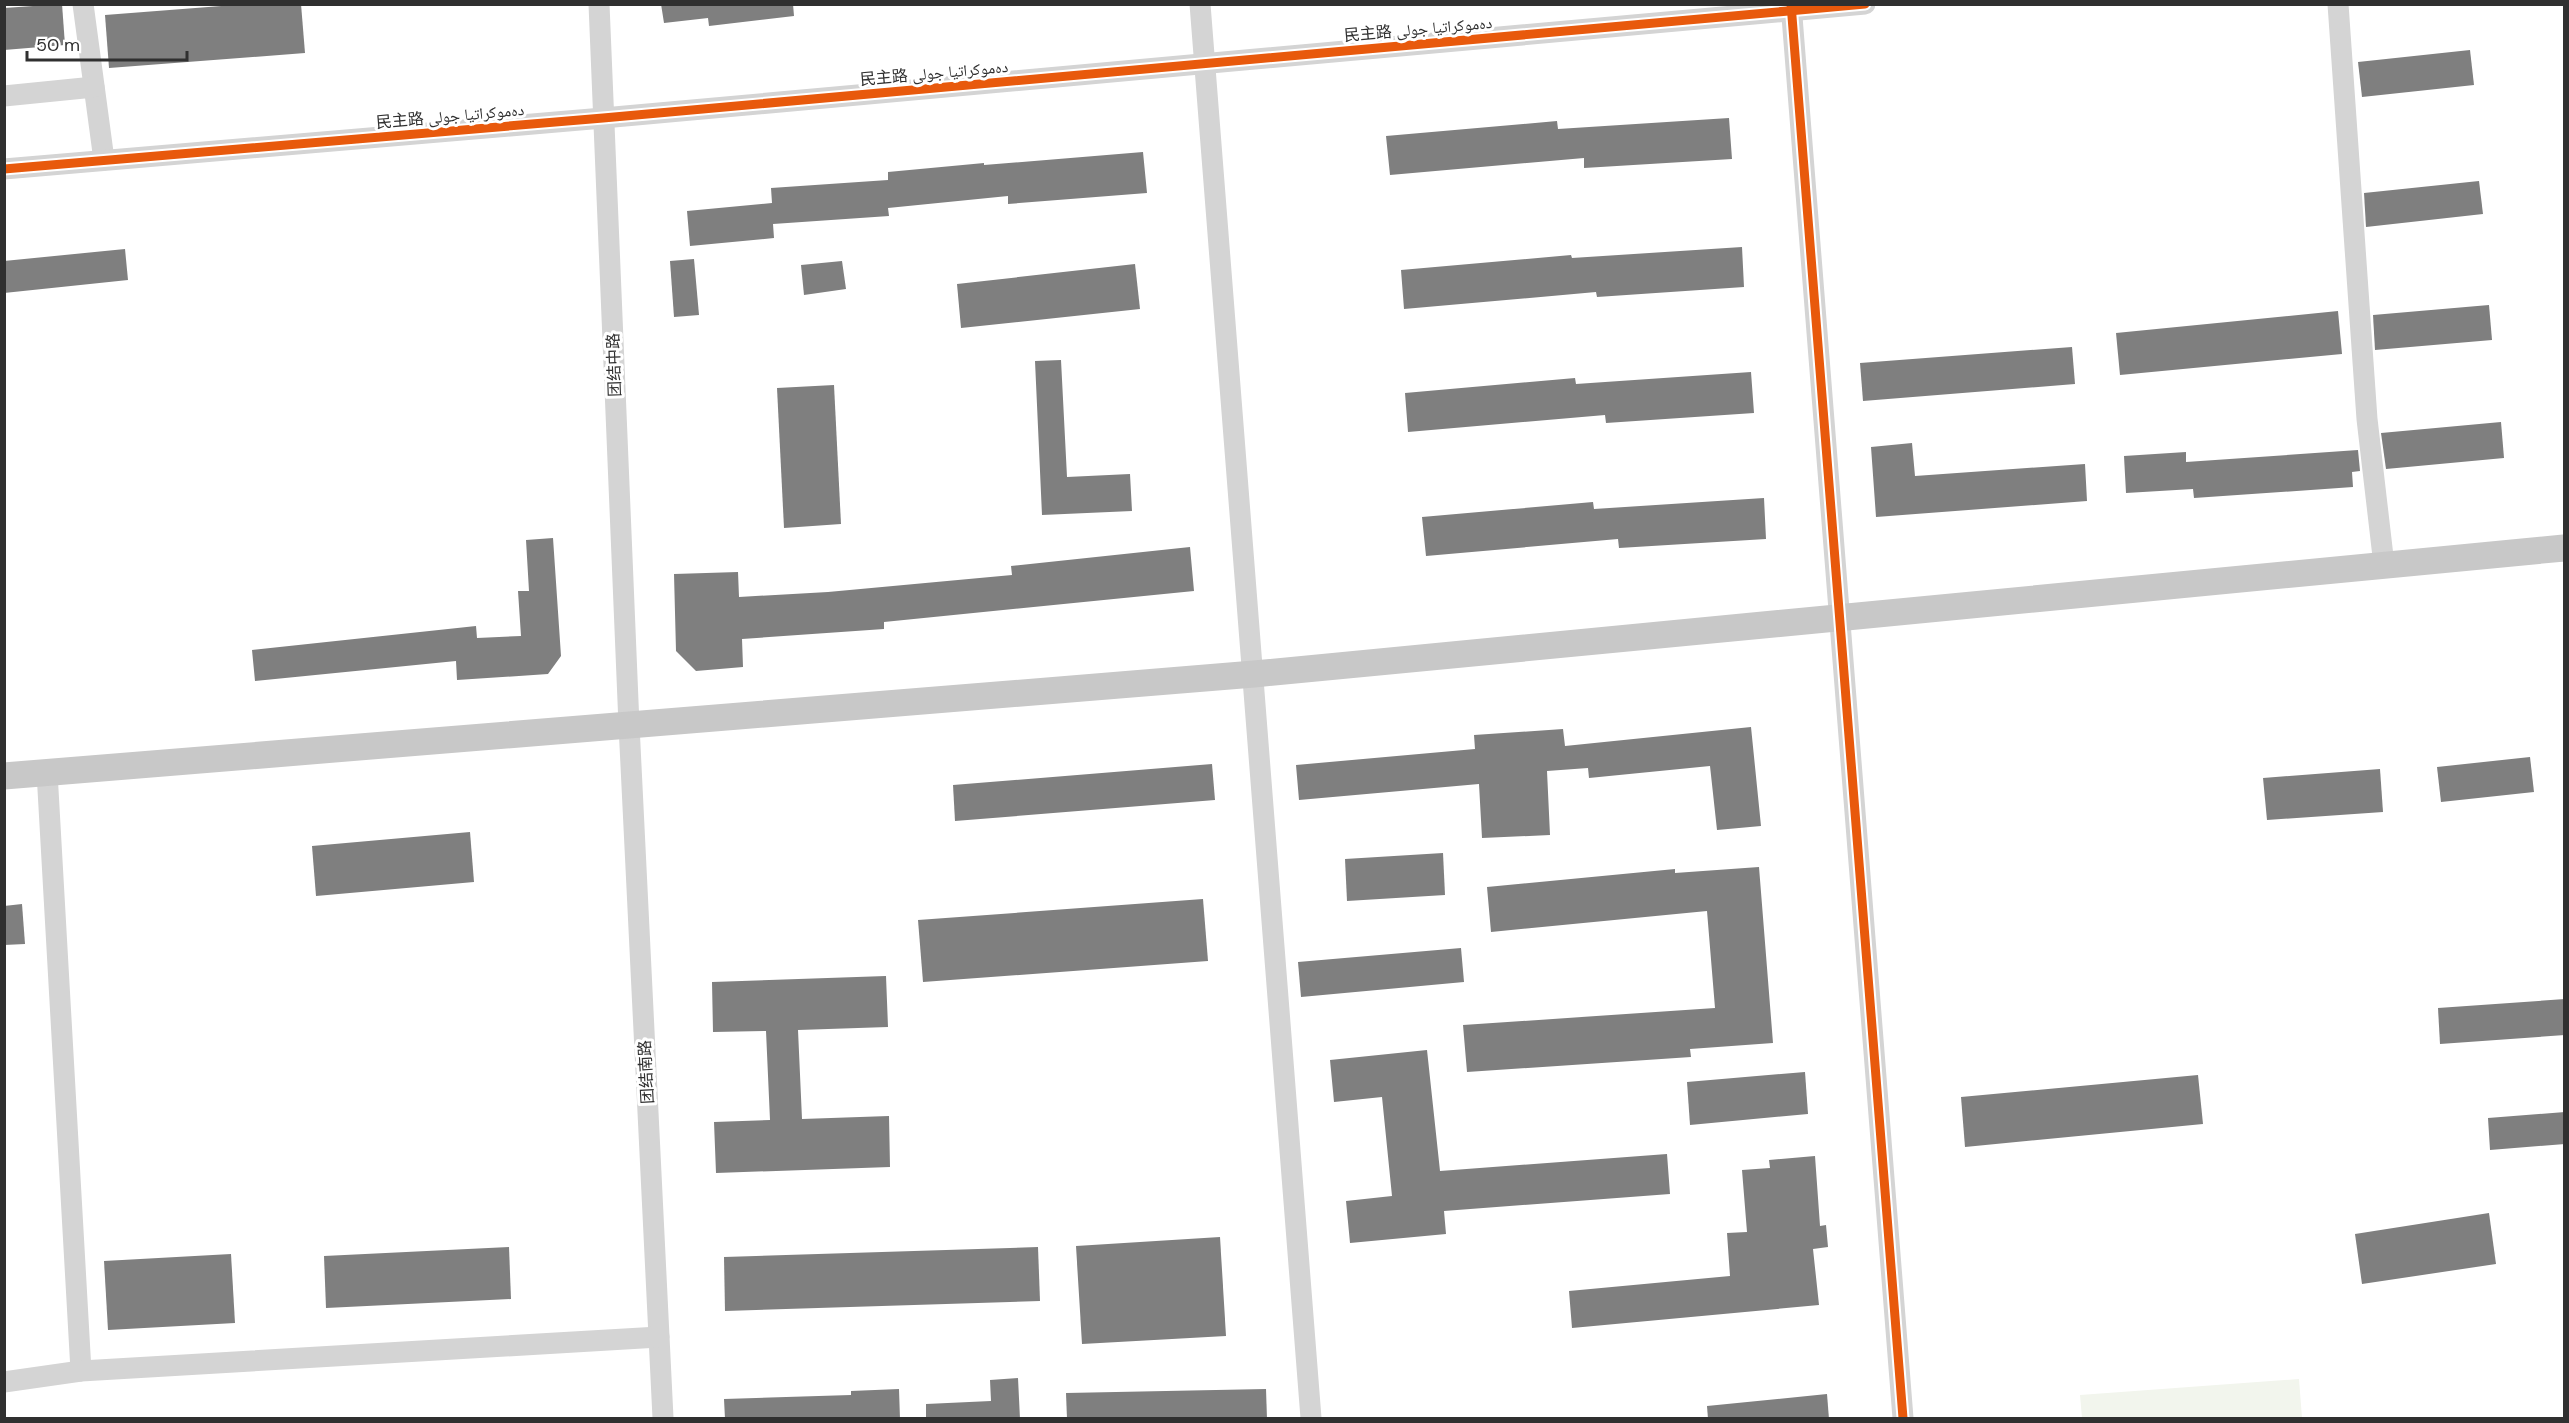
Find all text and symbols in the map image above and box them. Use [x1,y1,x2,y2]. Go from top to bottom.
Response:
street label: 民主路 دەموكراتيا جولى [1343,12,1493,46]
scale bar [27,24,188,62]
text: 50 m [36,33,80,57]
street label: 民主路 دەموكراتيا جولى [859,56,1009,90]
street label: 民主路 دەموكراتيا جولى [375,99,525,133]
street label: 团结中路 [602,333,626,397]
street label: 团结南路 [634,1039,658,1105]

